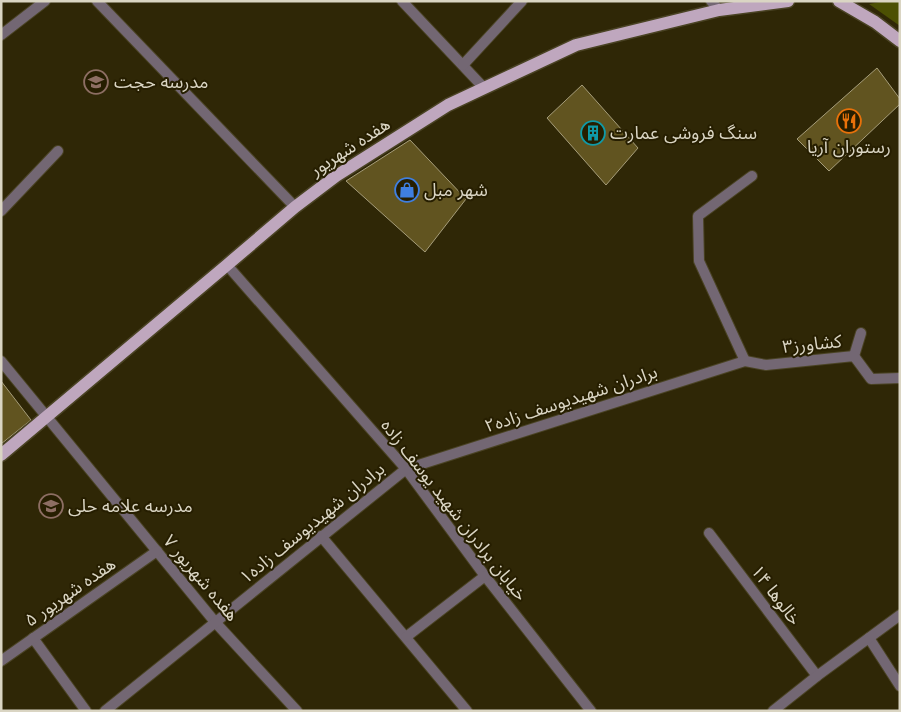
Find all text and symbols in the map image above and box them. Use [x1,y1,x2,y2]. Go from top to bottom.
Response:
school or university icon: مدرسه حجت [83,69,109,95]
place label: مدرسه حجت [114,71,208,93]
restaurant icon: رستوران آریا [836,108,862,134]
street label: هفده شهریور [305,113,394,182]
building icon: سنگ فروشی عمارت [580,120,606,146]
place label: سنگ فروشی عمارت [610,122,757,144]
place label: رستوران آریا [807,136,891,158]
shop icon: شهر مبل [394,177,420,203]
place label: شهر مبل [424,179,488,201]
street label: کشاورز۳ [781,330,843,358]
street label: برادران شهیدیوسف زاده۲ [482,361,660,437]
street label: خیابان برادران شهید یوسف زاده [376,415,532,605]
street label: برادران شهیدیوسف زاده۱ [235,458,389,588]
school or university icon: مدرسه علامه حلی [38,493,64,519]
place label: مدرسه علامه حلی [68,495,193,517]
street label: هفده شهریور ۷ [158,530,244,626]
street label: هفده شهریور ۵ [20,553,120,631]
street label: خالوها ۱۴ [746,560,806,630]

